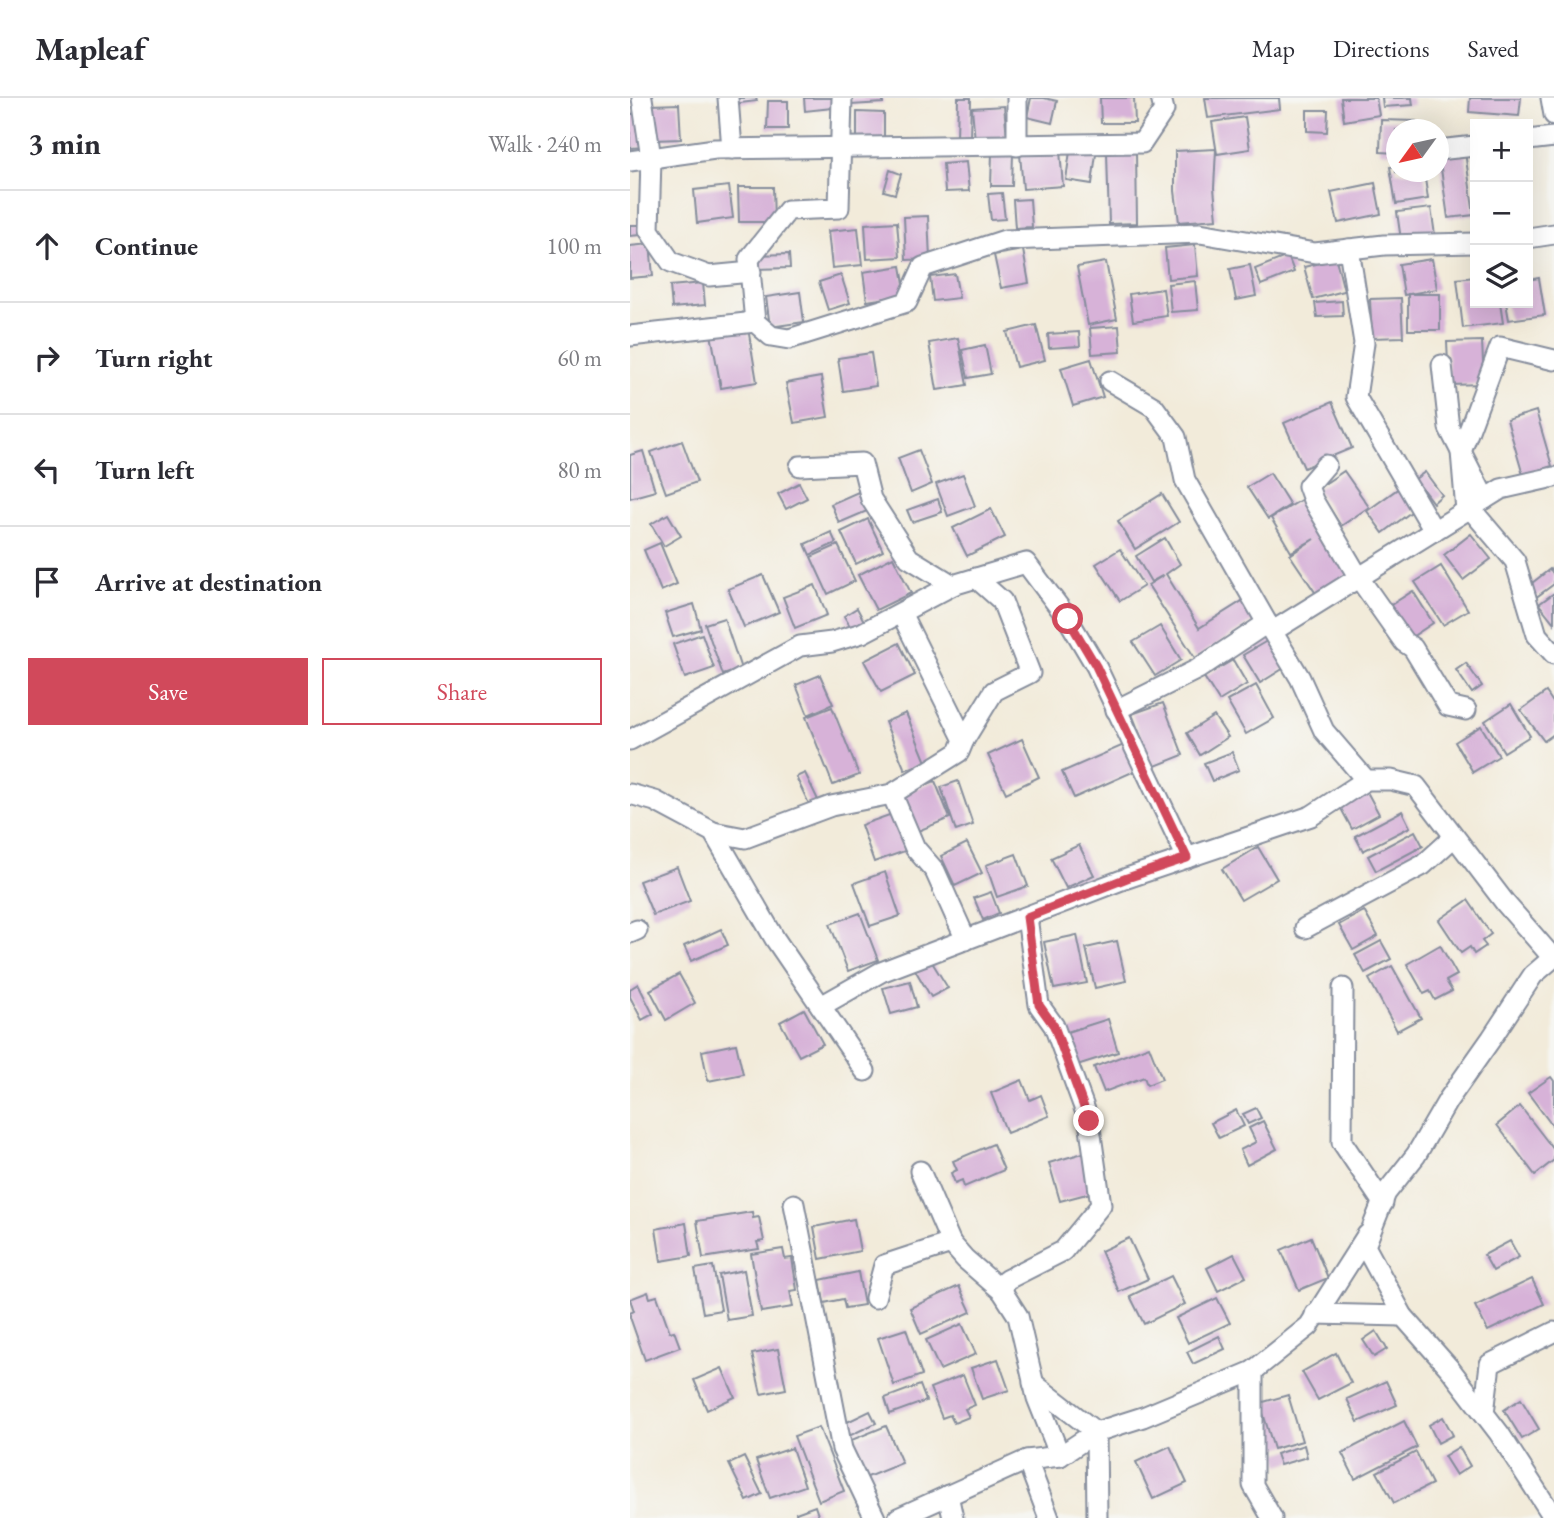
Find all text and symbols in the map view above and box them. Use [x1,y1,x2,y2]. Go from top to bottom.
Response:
text: Mapleaf [35,27,146,70]
text: Map [1252,33,1295,64]
text: Directions [1333,33,1430,64]
text: Saved [1468,33,1519,64]
north arrow [1386,119,1449,182]
map controls [1470,119,1533,308]
button: + [1470,119,1533,182]
text: 3 min [28,124,101,163]
text: Walk · 240 m [488,129,602,159]
button: − [1470,182,1533,245]
icon: ahead [28,227,66,265]
text: Continue [95,229,198,263]
text: 100 m [546,231,602,261]
button: layers [1470,245,1533,308]
icon: right [28,339,66,377]
text: Turn right [95,341,213,375]
text: 60 m [557,343,602,373]
icon: left [28,451,66,489]
text: Turn left [95,453,194,487]
text: 80 m [557,455,602,485]
icon: arrive [28,563,66,601]
text: Arrive at destination [95,565,322,599]
route start [1052,603,1083,634]
button: Save [28,658,308,725]
button: Share [322,658,602,725]
route end [1073,1105,1104,1136]

